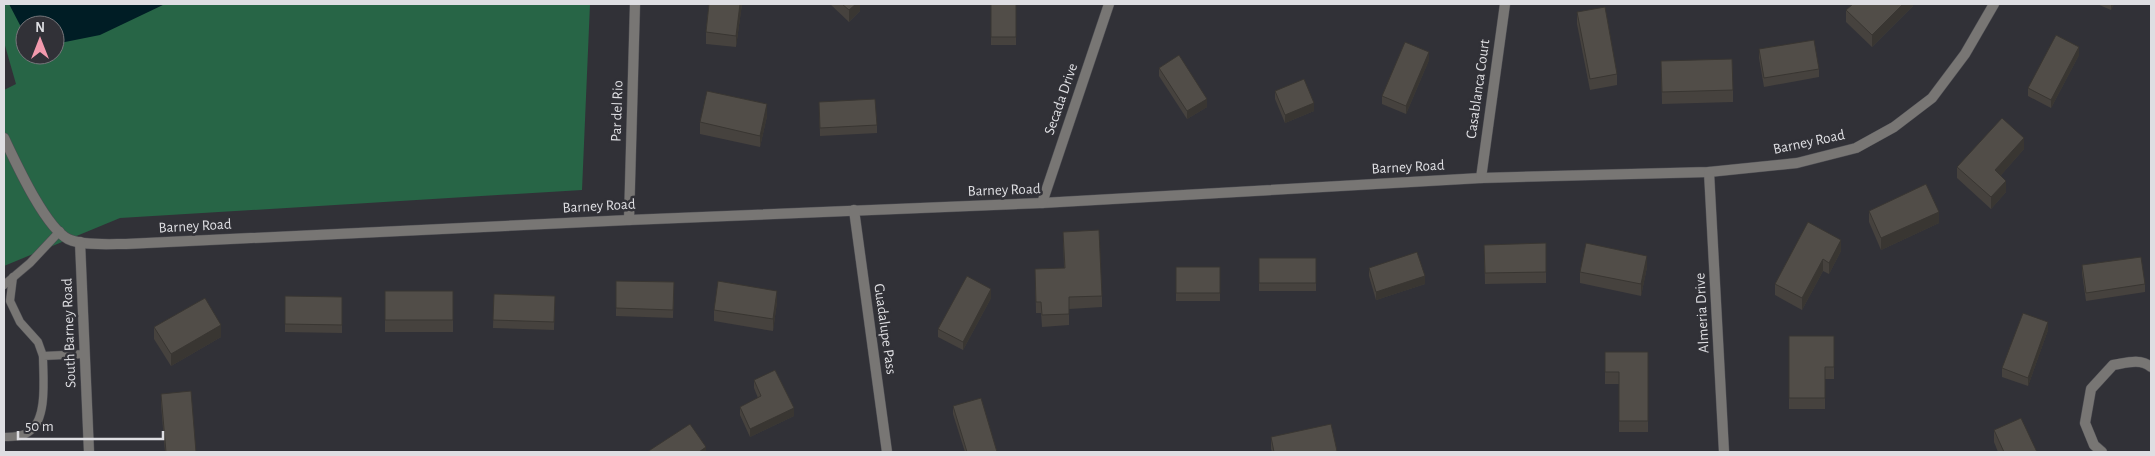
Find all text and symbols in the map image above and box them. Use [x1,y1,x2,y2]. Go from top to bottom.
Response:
north arrow [15,15,65,65]
text: N [35,21,45,35]
street label: Casablanca Court [1464,38,1492,140]
street label: Secada Drive [1042,61,1080,137]
street label: Par del Rio [608,80,626,142]
street label: Barney Road [1772,127,1847,157]
street label: Barney Road [1371,158,1445,176]
street label: Barney Road [967,181,1041,199]
street label: Barney Road [562,197,636,215]
street label: Barney Road [158,217,232,235]
street label: Almeria Drive [1692,272,1712,354]
street label: South Barney Road [60,278,78,388]
street label: Guadalupe Pass [871,283,899,375]
scale bar [18,408,162,440]
text: 50 m [25,419,54,434]

